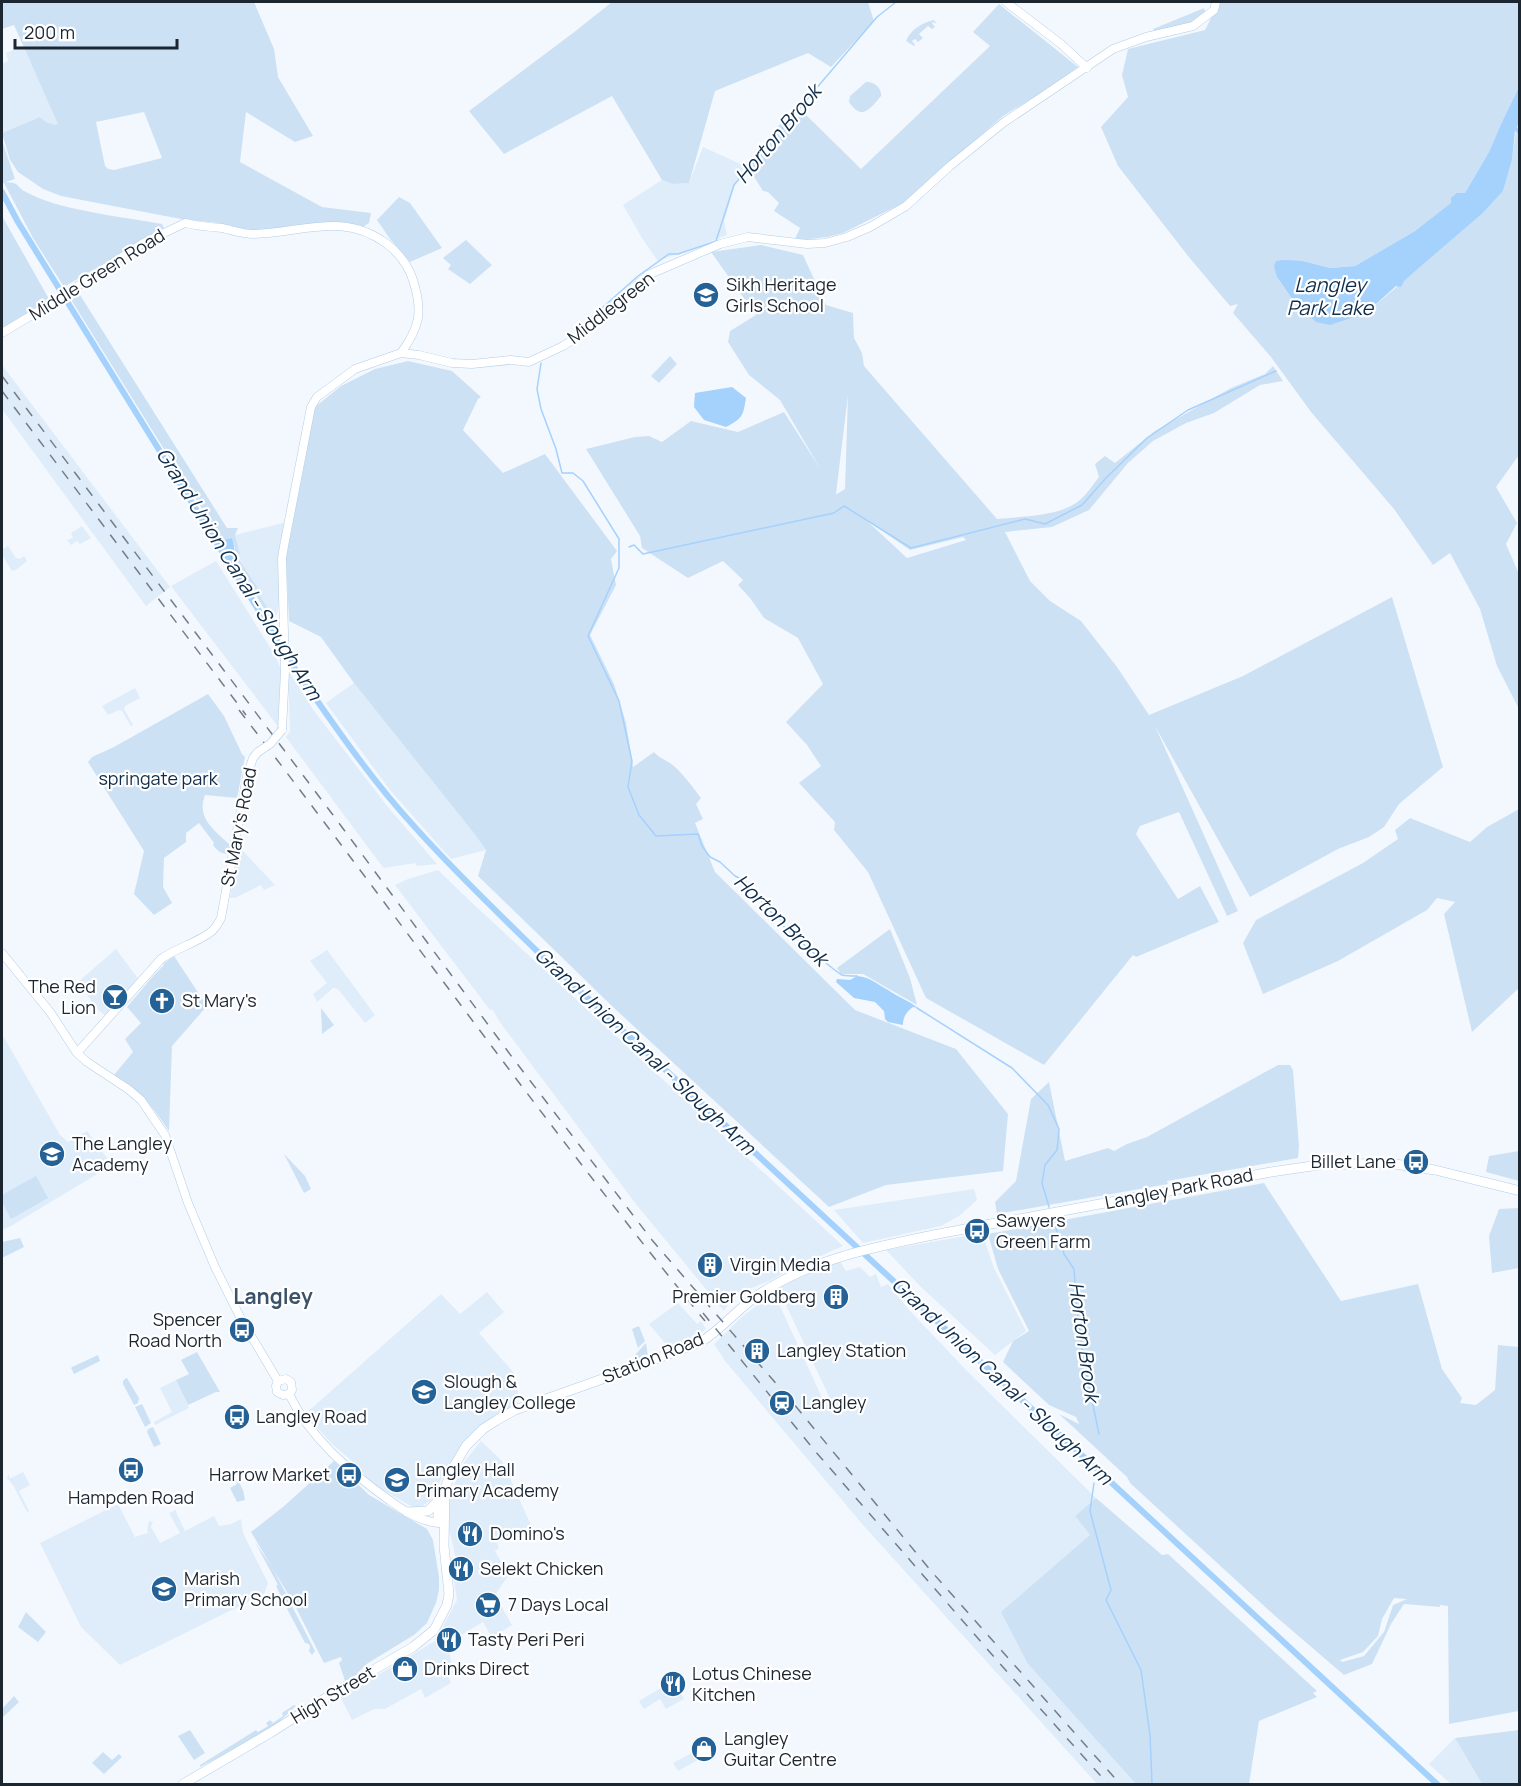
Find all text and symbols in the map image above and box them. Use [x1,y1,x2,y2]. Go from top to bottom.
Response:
scale bar [15,12,177,50]
text: 200 m [24,20,75,44]
water label: Horton Brook [728,76,829,189]
street label: Middle Green Road [24,223,169,326]
street label: Middlegreen [562,266,659,349]
water label: Langley Park Lake [1287,271,1375,321]
place label: Sikh Heritage Girls School [726,272,836,317]
school or university icon: Sikh Heritage Girls School [691,280,721,310]
water label: Grand Union Canal - Slough Arm [150,442,330,707]
street label: St Mary's Road [215,765,261,889]
park label: springate park [98,766,219,790]
water label: Horton Brook [728,868,836,973]
water label: Grand Union Canal - Slough Arm [529,941,763,1162]
place label: The Red Lion [28,974,96,1019]
bar icon: The Red Lion [100,982,130,1012]
church icon: St Mary's [147,986,177,1016]
place label: St Mary's [182,988,257,1012]
place label: The Langley Academy [72,1131,173,1176]
school or university icon: The Langley Academy [37,1139,67,1169]
bus stop icon: Billet Lane [1401,1147,1431,1177]
place label: Billet Lane [1311,1149,1396,1173]
street label: Langley Park Road [1103,1162,1255,1214]
place label: Sawyers Green Farm [996,1208,1091,1253]
bus stop icon: Sawyers Green Farm [962,1216,992,1246]
building icon: Virgin Media [695,1250,725,1280]
place label: Virgin Media [730,1252,831,1276]
water label: Grand Union Canal - Slough Arm [886,1271,1120,1492]
water label: Horton Brook [1063,1280,1107,1407]
district label: Langley [233,1282,313,1310]
building icon: Premier Goldberg [821,1282,851,1312]
place label: Premier Goldberg [672,1284,816,1308]
place label: Spencer Road North [128,1307,223,1352]
bus stop icon: Spencer Road North [227,1315,257,1345]
street label: Station Road [598,1326,707,1388]
building icon: Langley Station [742,1336,772,1366]
place label: Langley Station [777,1338,906,1362]
place label: Slough & Langley College [444,1369,576,1414]
school or university icon: Slough & Langley College [409,1377,439,1407]
station icon: Langley [767,1388,797,1418]
place label: Langley [802,1390,867,1414]
bus stop icon: Langley Road [222,1402,252,1432]
place label: Langley Road [256,1404,367,1428]
bus stop icon: Hampden Road [116,1455,146,1485]
place label: Langley Hall Primary Academy [416,1457,559,1502]
bus stop icon: Harrow Market [334,1460,364,1490]
place label: Harrow Market [209,1462,330,1486]
school or university icon: Langley Hall Primary Academy [382,1465,412,1495]
place label: Hampden Road [68,1485,194,1509]
restaurant icon: Domino's [455,1519,485,1549]
place label: Domino's [490,1521,565,1545]
restaurant icon: Selekt Chicken [446,1554,476,1584]
place label: Selekt Chicken [480,1556,604,1580]
place label: Marish Primary School [184,1566,308,1611]
school or university icon: Marish Primary School [149,1574,179,1604]
supermarket icon: 7 Days Local [473,1590,503,1620]
place label: 7 Days Local [508,1592,609,1616]
restaurant icon: Tasty Peri Peri [434,1625,464,1655]
place label: Tasty Peri Peri [468,1627,585,1651]
shop icon: Drinks Direct [390,1654,420,1684]
place label: Drinks Direct [424,1656,530,1680]
street label: High Street [286,1660,379,1729]
place label: Lotus Chinese Kitchen [692,1661,812,1706]
restaurant icon: Lotus Chinese Kitchen [658,1669,688,1699]
place label: Langley Guitar Centre [724,1726,837,1771]
shop icon: Langley Guitar Centre [689,1734,719,1764]

